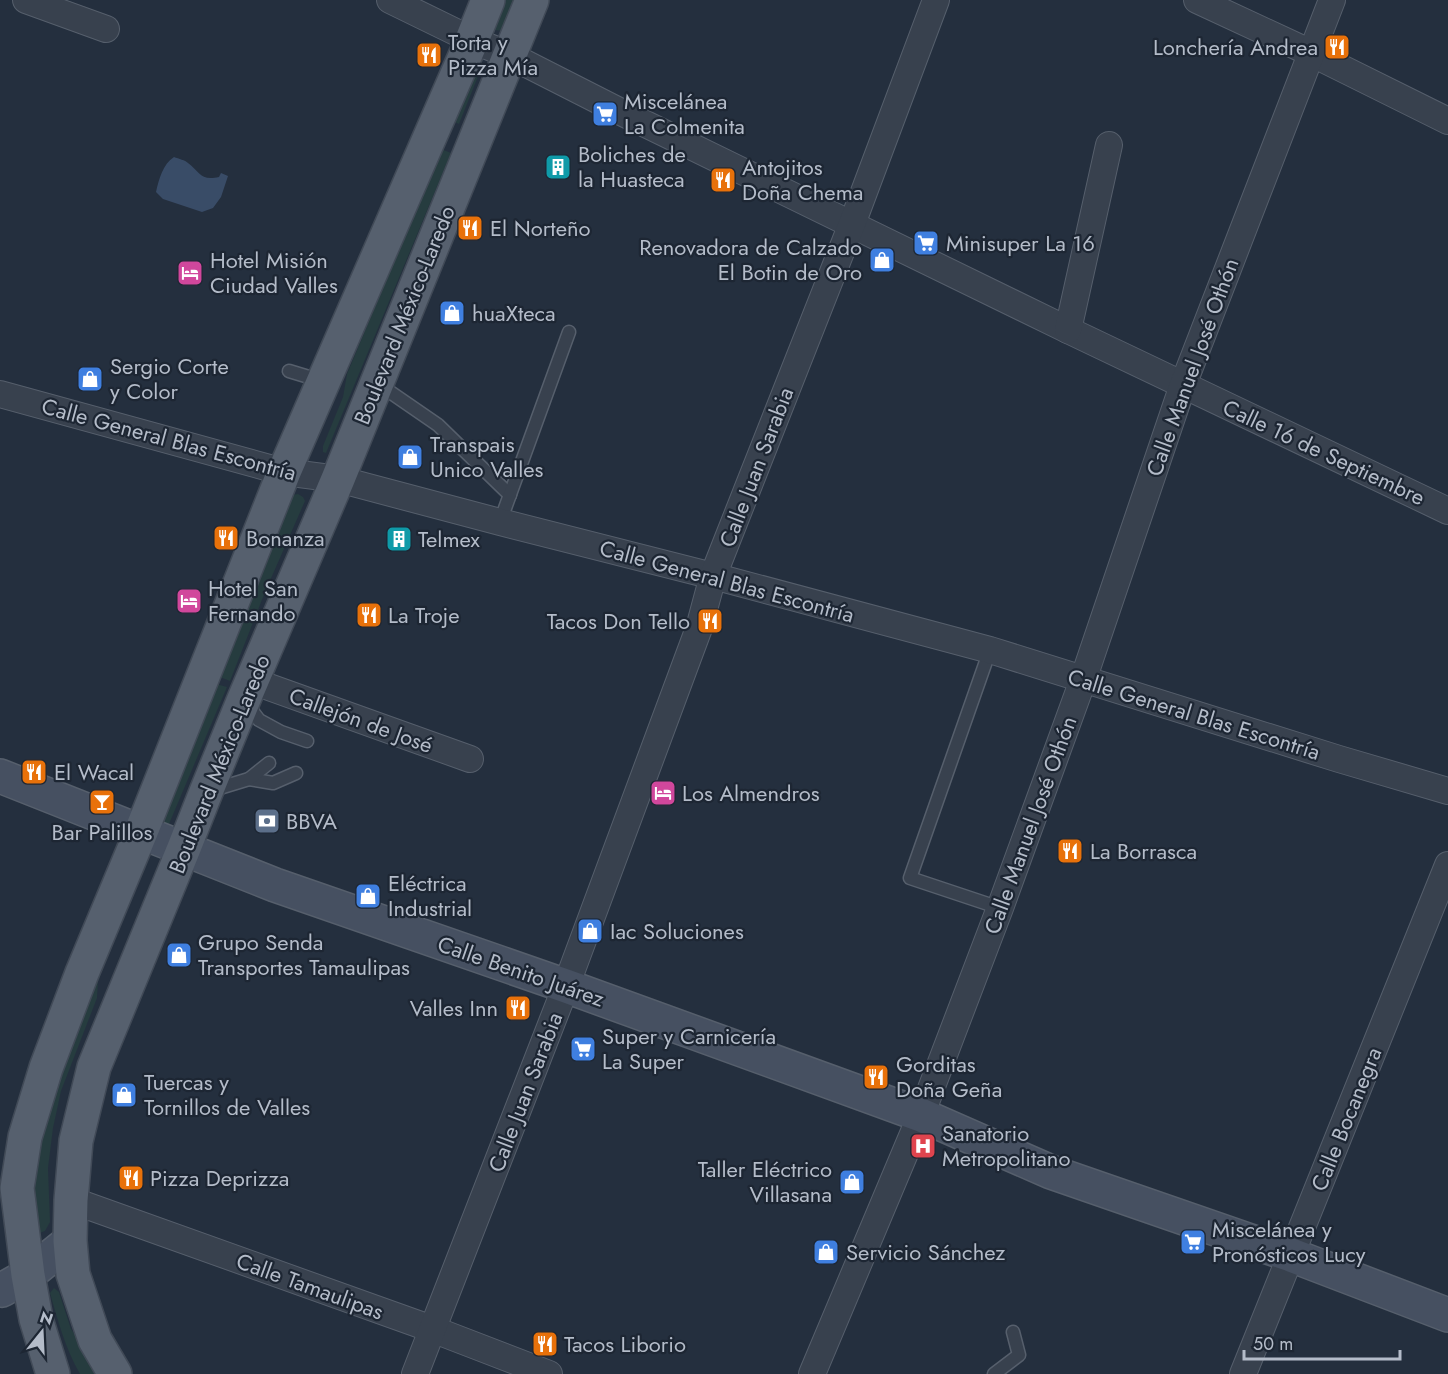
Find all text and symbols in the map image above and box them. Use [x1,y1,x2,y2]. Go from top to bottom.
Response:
place label: Torta y Pizza Mía [448,26,538,83]
place label: Lonchería Andrea [1153,31,1318,63]
restaurant icon: Lonchería Andrea [1322,32,1352,62]
restaurant icon: Torta y Pizza Mía [414,40,444,70]
place label: Miscelánea La Colmenita [624,85,745,142]
supermarket icon: Miscelánea La Colmenita [590,99,620,129]
place label: Boliches de la Huasteca [578,138,686,195]
place label: Antojitos Doña Chema [742,151,863,208]
building icon: Boliches de la Huasteca [543,152,573,182]
restaurant icon: Antojitos Doña Chema [708,165,738,195]
street label: Boulevard México-Laredo [345,201,463,429]
place label: El Norteño [490,212,591,244]
restaurant icon: El Norteño [455,213,485,243]
place label: Minisuper La 16 [946,227,1095,259]
supermarket icon: Minisuper La 16 [911,228,941,258]
place label: Renovadora de Calzado El Botin de Oro [639,231,862,288]
place label: Hotel Misión Ciudad Valles [210,244,338,301]
shop icon: Renovadora de Calzado El Botin de Oro [867,245,897,275]
street label: Calle Manuel José Othón [1138,253,1246,481]
hotel icon: Hotel Misión Ciudad Valles [175,258,205,288]
place label: huaXteca [472,297,556,329]
shop icon: huaXteca [437,298,467,328]
place label: Sergio Corte y Color [110,350,229,407]
shop icon: Sergio Corte y Color [75,364,105,394]
street label: Calle Juan Sarabia [711,382,801,552]
street label: Calle General Blas Escontría [38,390,300,488]
street label: Calle 16 de Septiembre [1218,391,1430,513]
place label: Transpais Unico Valles [430,428,544,485]
shop icon: Transpais Unico Valles [395,442,425,472]
place label: Bonanza [246,522,325,554]
restaurant icon: Bonanza [211,523,241,553]
place label: Telmex [418,523,481,555]
building icon: Telmex [384,524,414,554]
street label: Calle General Blas Escontría [596,532,858,630]
place label: Hotel San Fernando [208,572,298,629]
hotel icon: Hotel San Fernando [174,586,204,616]
place label: La Troje [388,599,460,631]
restaurant icon: La Troje [354,600,384,630]
place label: Tacos Don Tello [547,605,690,637]
restaurant icon: Tacos Don Tello [695,606,725,636]
street label: Boulevard México-Laredo [160,650,278,878]
street label: Calle General Blas Escontría [1064,660,1324,768]
street label: Callejón de José [285,679,437,761]
street label: Calle Manuel José Othón [976,711,1084,939]
place label: El Wacal [54,756,134,788]
restaurant icon: El Wacal [19,757,49,787]
place label: Los Almendros [682,777,820,809]
hotel icon: Los Almendros [648,778,678,808]
bar icon: Bar Palillos [87,787,117,817]
place label: BBVA [286,805,338,837]
bank icon: BBVA [252,806,282,836]
place label: Bar Palillos [52,816,153,848]
place label: La Borrasca [1090,835,1197,867]
restaurant icon: La Borrasca [1055,836,1085,866]
place label: Eléctrica Industrial [388,867,472,924]
shop icon: Eléctrica Industrial [353,881,383,911]
place label: Iac Soluciones [610,915,744,947]
shop icon: Iac Soluciones [575,916,605,946]
place label: Grupo Senda Transportes Tamaulipas [198,926,410,983]
street label: Calle Benito Juárez [433,927,609,1015]
shop icon: Grupo Senda Transportes Tamaulipas [164,940,194,970]
place label: Valles Inn [410,992,498,1024]
restaurant icon: Valles Inn [503,993,533,1023]
street label: Calle Juan Sarabia [480,1007,570,1177]
place label: Super y Carnicería La Super [602,1020,776,1077]
supermarket icon: Super y Carnicería La Super [568,1034,598,1064]
street label: Calle Bocanegra [1303,1042,1389,1196]
place label: Gorditas Doña Geña [896,1048,1002,1105]
restaurant icon: Gorditas Doña Geña [861,1062,891,1092]
place label: Tuercas y Tornillos de Valles [144,1066,310,1123]
shop icon: Tuercas y Tornillos de Valles [109,1080,139,1110]
place label: Sanatorio Metropolitano [942,1117,1070,1174]
hospital icon: Sanatorio Metropolitano [908,1131,938,1161]
place label: Taller Eléctrico Villasana [698,1153,832,1210]
place label: Pizza Deprizza [150,1162,289,1194]
restaurant icon: Pizza Deprizza [116,1163,146,1193]
shop icon: Taller Eléctrico Villasana [837,1167,867,1197]
place label: Miscelánea y Pronósticos Lucy [1212,1213,1366,1270]
supermarket icon: Miscelánea y Pronósticos Lucy [1178,1227,1208,1257]
place label: Servicio Sánchez [846,1236,1005,1268]
shop icon: Servicio Sánchez [811,1237,841,1267]
street label: Calle Tamaulipas [232,1245,388,1327]
north arrow [12,1302,72,1362]
text: N [37,1305,56,1331]
scale bar [1244,1323,1400,1361]
place label: Tacos Liborio [564,1328,686,1360]
restaurant icon: Tacos Liborio [530,1329,560,1359]
text: 50 m [1253,1331,1293,1357]

